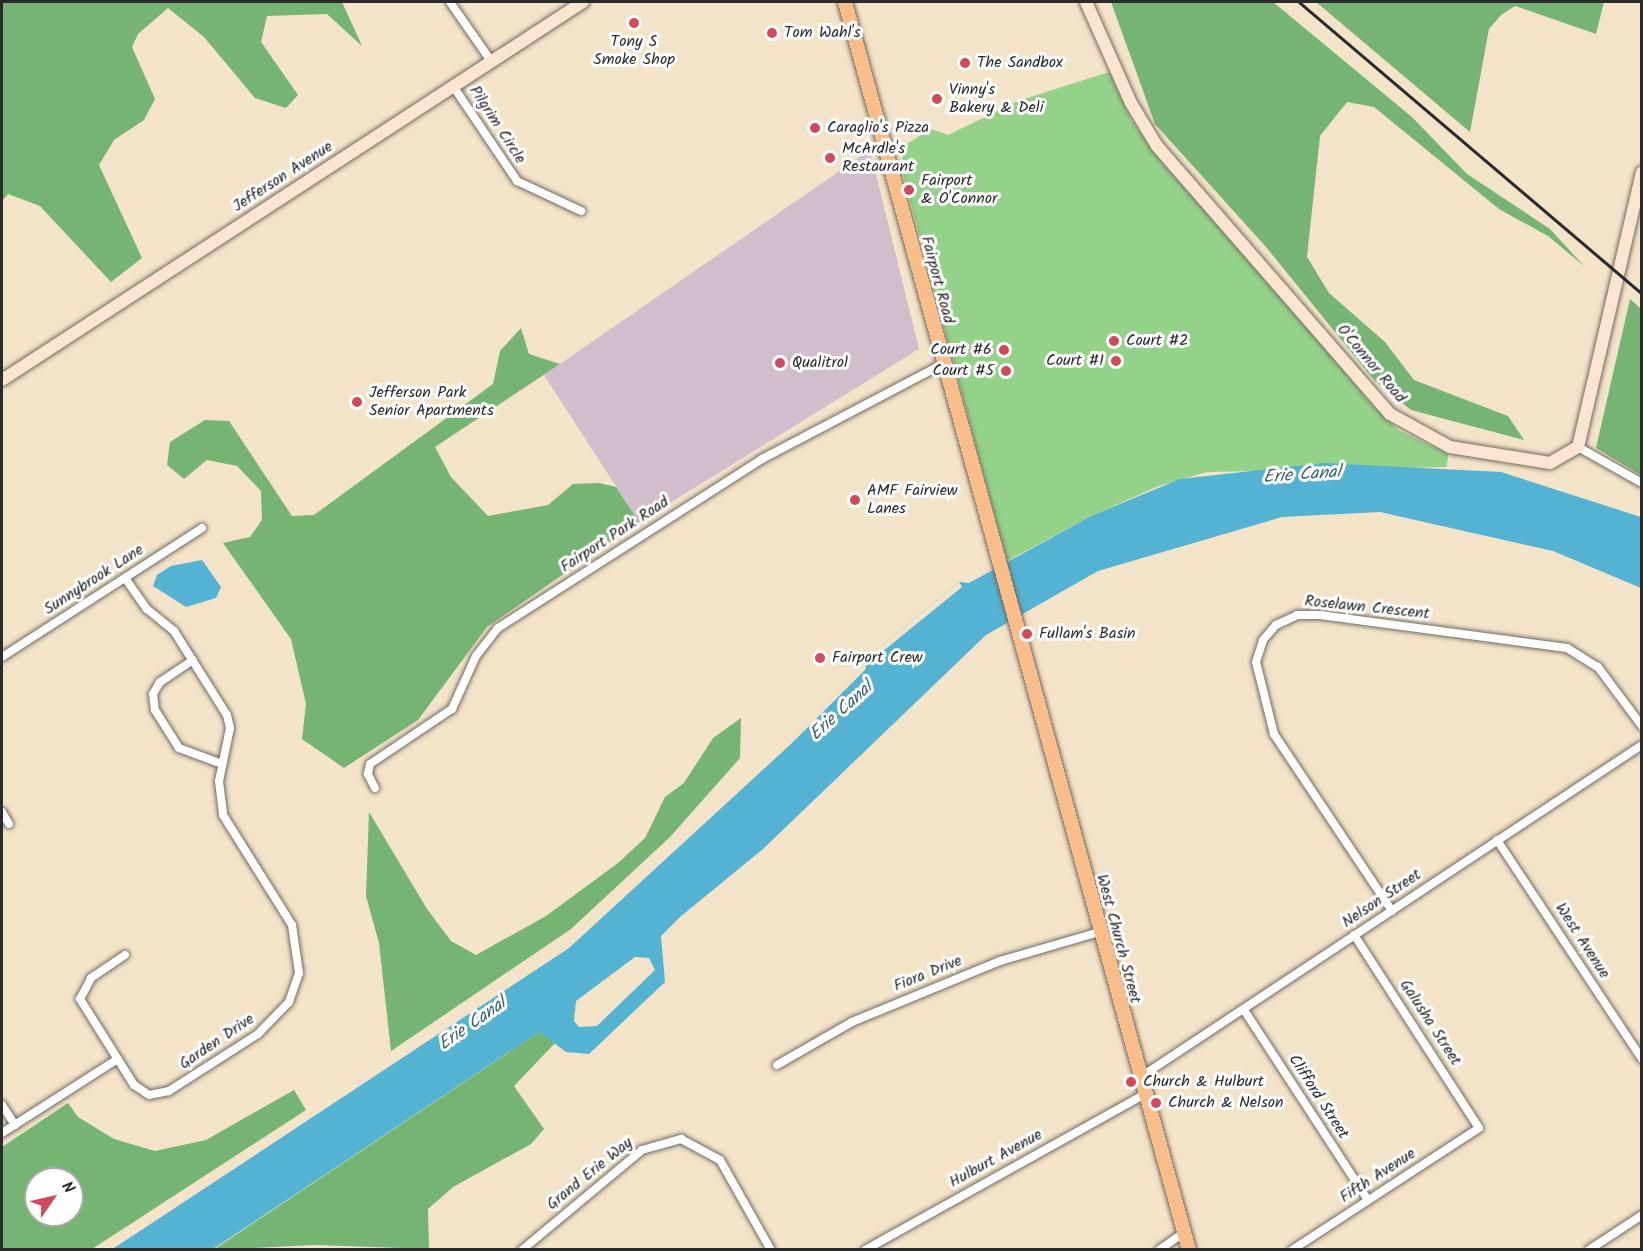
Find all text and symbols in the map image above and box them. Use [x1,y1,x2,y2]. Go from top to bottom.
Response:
marker: Tony S Smoke Shop [627,16,641,30]
place label: Tom Wahl's [784,23,861,43]
marker: Tom Wahl's [765,26,779,40]
place label: Tony S Smoke Shop [593,32,675,70]
place label: The Sandbox [977,53,1063,73]
marker: The Sandbox [958,56,972,70]
place label: Vinny's Bakery & Deli [949,80,1044,118]
street label: Pilgrim Circle [465,82,529,168]
marker: Vinny's Bakery & Deli [930,92,944,106]
place label: Caraglio's Pizza [827,118,929,138]
marker: Caraglio's Pizza [808,121,822,135]
street label: Jefferson Avenue [229,138,337,216]
place label: McArdle's Restaurant [842,139,914,177]
marker: McArdle's Restaurant [823,151,837,165]
place label: Fairport & O'Connor [921,171,997,209]
marker: Fairport & O'Connor [902,183,916,197]
street label: Fairport Road [916,234,958,326]
street label: O'Connor Road [1332,321,1410,407]
place label: Court #2 [1126,331,1188,351]
marker: Court #2 [1107,334,1121,348]
place label: Court #6 [930,340,992,360]
marker: Court #6 [997,343,1011,357]
place label: Court #1 [1046,351,1104,371]
place label: Qualitrol [792,353,848,373]
marker: Court #1 [1109,354,1123,368]
marker: Qualitrol [773,356,787,370]
place label: Court #5 [932,361,994,381]
marker: Court #5 [999,364,1013,378]
place label: Jefferson Park Senior Apartments [369,383,494,421]
marker: Jefferson Park Senior Apartments [350,395,364,409]
water label: Erie Canal [1262,463,1342,489]
place label: AMF Fairview Lanes [867,481,958,519]
street label: Fairport Park Road [557,493,673,577]
marker: AMF Fairview Lanes [848,493,862,507]
street label: Sunnybrook Lane [41,541,147,619]
street label: Roselawn Crescent [1304,592,1430,624]
place label: Fullam's Basin [1039,624,1136,644]
marker: Fullam's Basin [1020,627,1034,641]
place label: Fairport Crew [832,648,923,668]
marker: Fairport Crew [813,651,827,665]
water label: Erie Canal [806,678,878,746]
street label: Nelson Street [1339,865,1425,933]
street label: West Church Street [1092,872,1144,1006]
street label: West Avenue [1550,900,1614,982]
street label: Fiora Drive [891,952,965,996]
street label: Galusha Street [1395,976,1465,1070]
water label: Erie Canal [435,994,511,1056]
street label: Garden Drive [176,1010,258,1074]
street label: Clifford Street [1284,1051,1352,1143]
place label: Church & Hulburt [1143,1072,1264,1092]
marker: Church & Hulburt [1124,1075,1138,1089]
place label: Church & Nelson [1168,1093,1283,1113]
marker: Church & Nelson [1149,1096,1163,1110]
street label: Hulburt Avenue [946,1126,1046,1192]
street label: Grand Erie Way [543,1133,637,1215]
street label: Fifth Avenue [1337,1144,1419,1208]
north arrow [24,1167,84,1227]
text: N [54,1177,81,1199]

